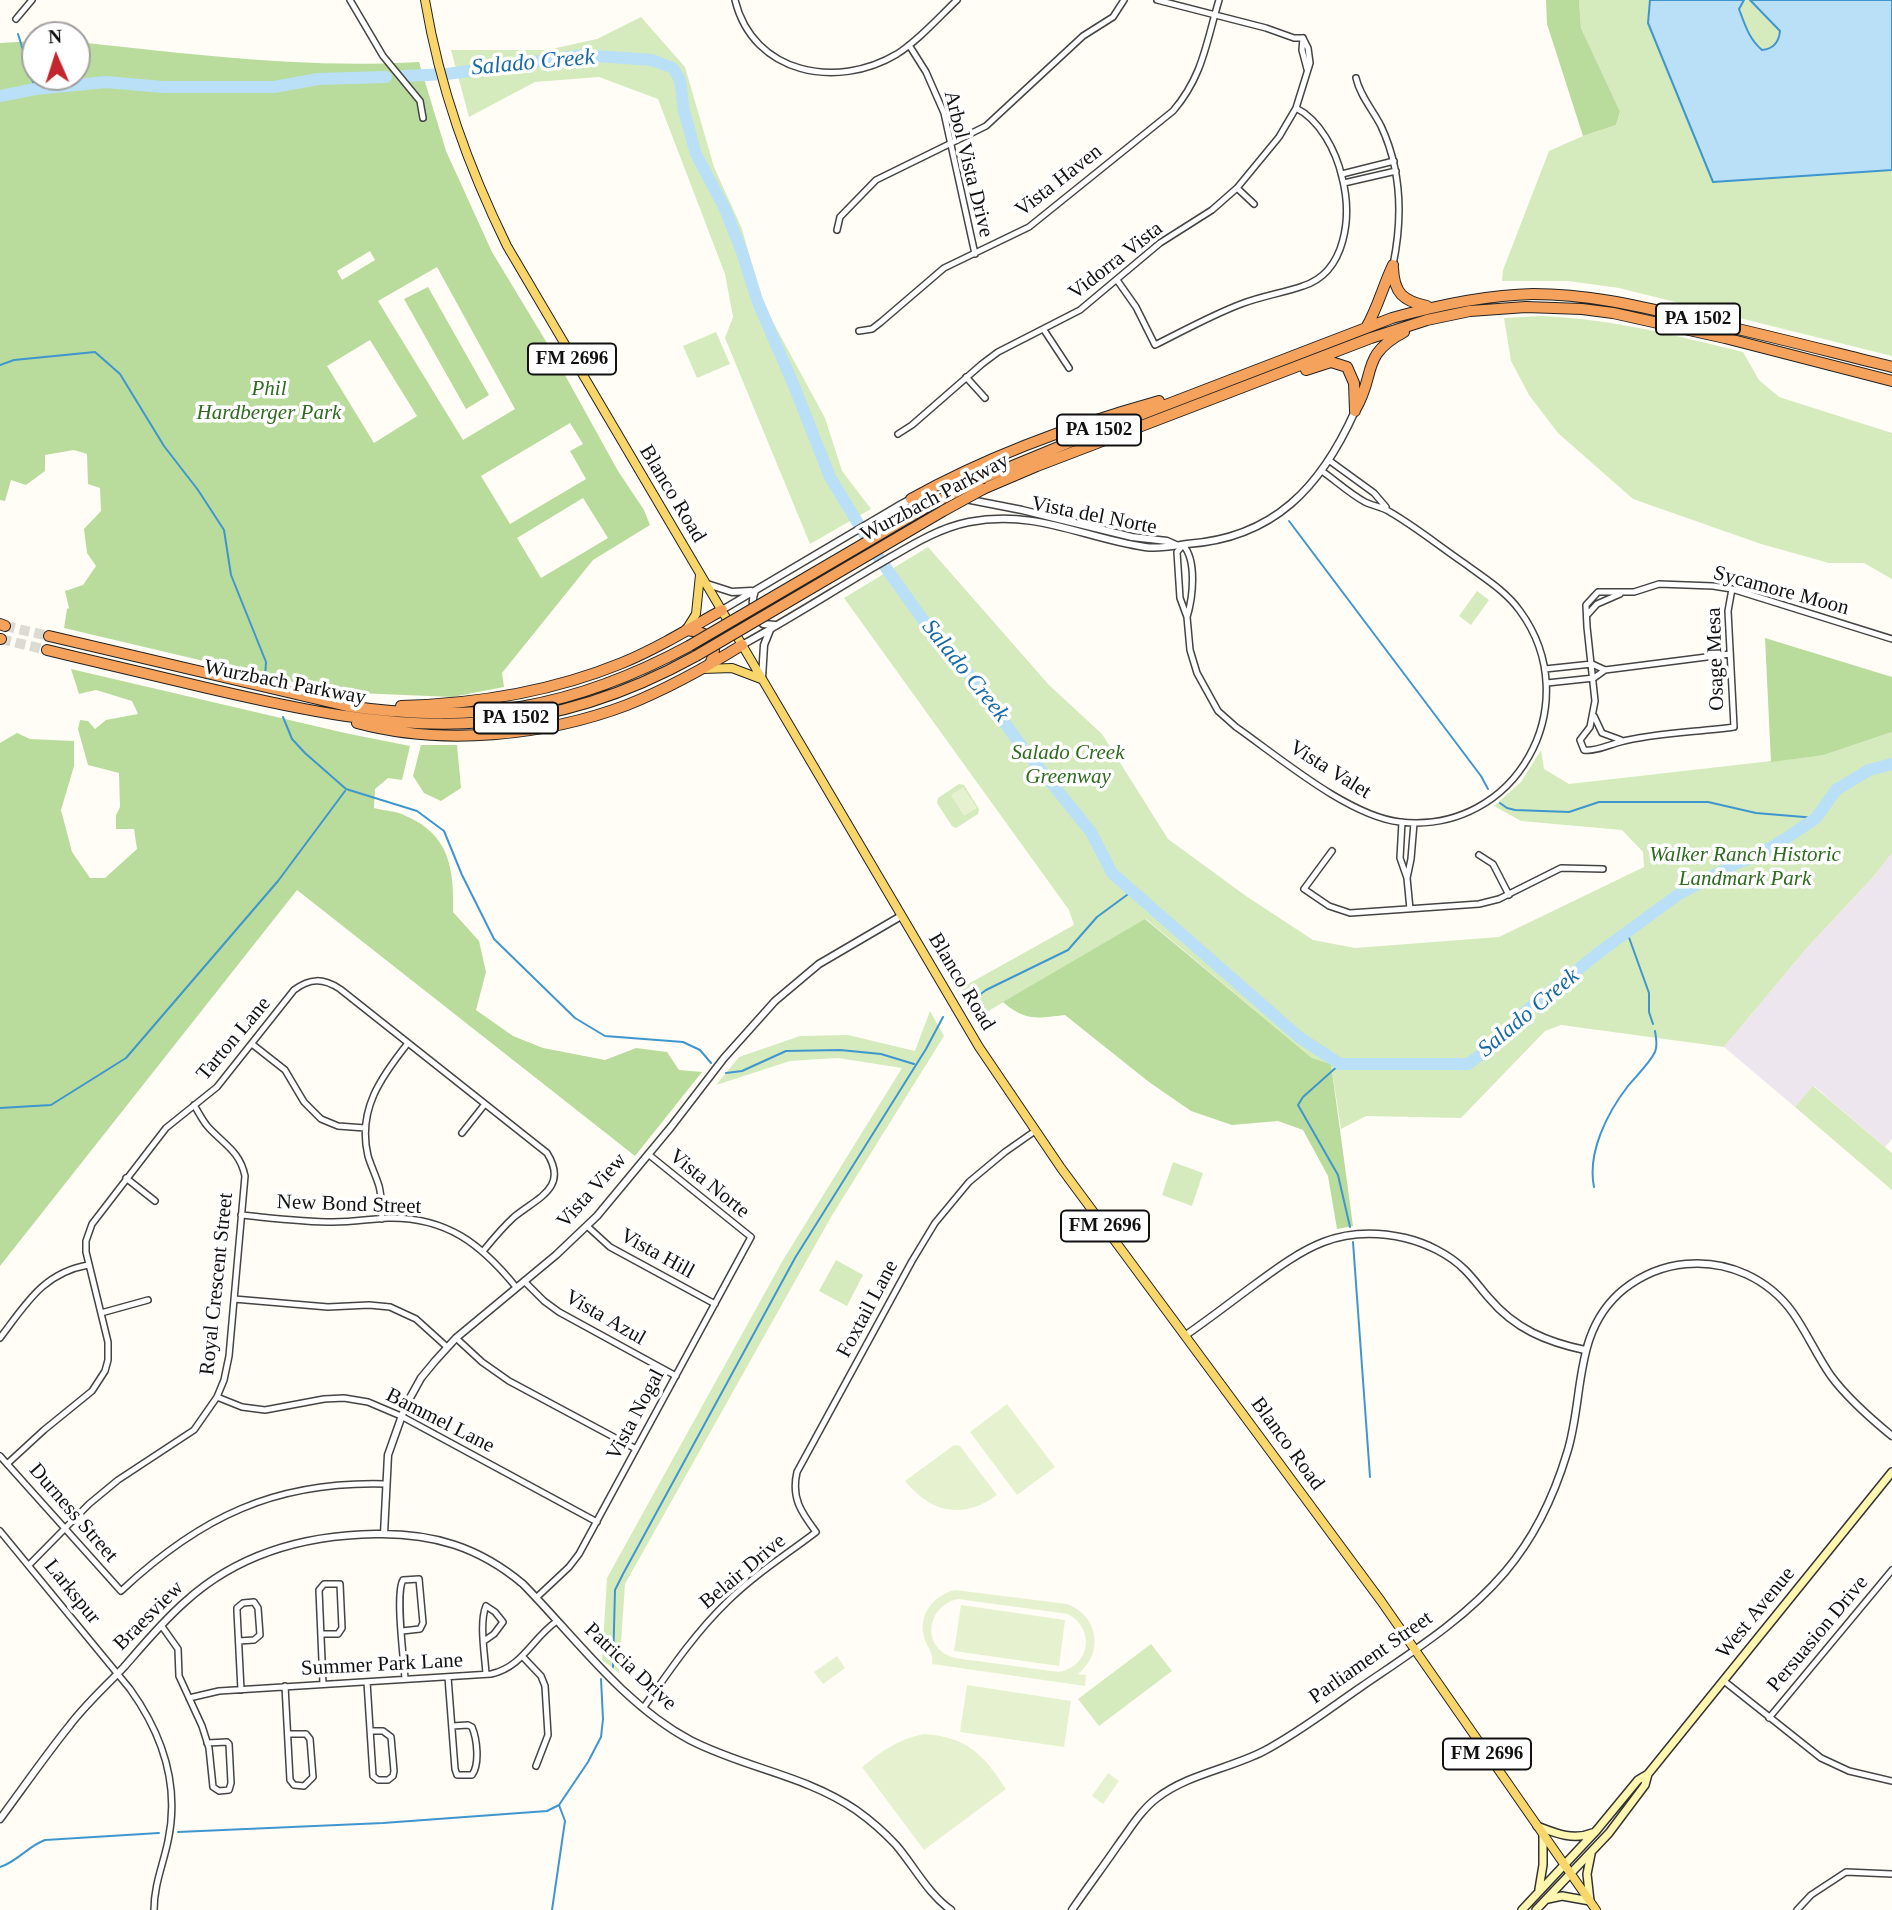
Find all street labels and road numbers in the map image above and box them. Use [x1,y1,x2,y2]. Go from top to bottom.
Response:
street label: Arbol Vista Drive [938,88,998,240]
street label: Vista Haven [1011,139,1107,223]
street label: Vidorra Vista [1064,216,1168,306]
road number: PA 1502 [1656,304,1740,334]
road number: FM 2696 [528,344,616,374]
road number: PA 1502 [1057,414,1141,446]
street label: Blanco Road [633,441,711,547]
street label: Wurzbach Parkway [857,448,1013,548]
street label: Vista del Norte [1029,492,1159,540]
street label: Sycamore Moon [1710,561,1852,621]
street label: Osage Mesa [1702,607,1730,711]
street label: Wurzbach Parkway [202,655,368,711]
road number: PA 1502 [474,702,558,734]
street label: Vista Valet [1285,735,1375,805]
street label: Blanco Road [922,929,1000,1035]
street label: Tarton Lane [192,992,276,1086]
street label: Vista Norte [664,1144,754,1224]
street label: Vista View [552,1148,632,1234]
street label: New Bond Street [276,1190,422,1220]
street label: Royal Crescent Street [195,1192,239,1376]
road number: FM 2696 [1061,1210,1149,1242]
street label: Vista Hill [615,1223,699,1285]
street label: Foxtail Lane [832,1256,904,1362]
street label: Vista Azul [560,1285,650,1351]
street label: Vista Nogal [601,1365,671,1465]
street label: Bammel Lane [382,1383,498,1459]
street label: Blanco Road [1245,1392,1329,1496]
street label: Durness Street [23,1458,123,1568]
street label: Belair Drive [695,1529,791,1615]
street label: Larkspur [38,1555,106,1629]
street label: West Avenue [1711,1562,1801,1664]
street label: Persuasion Drive [1762,1571,1874,1697]
street label: Braesview [109,1576,189,1656]
street label: Parliament Street [1304,1606,1438,1710]
street label: Patricia Drive [579,1618,681,1716]
street label: Summer Park Lane [300,1648,464,1682]
road number: FM 2696 [1443,1738,1531,1770]

